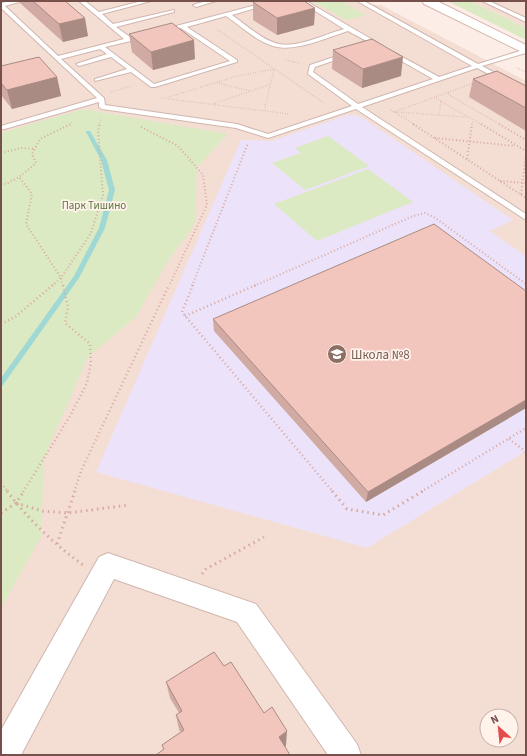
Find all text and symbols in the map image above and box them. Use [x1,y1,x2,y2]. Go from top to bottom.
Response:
park label: Парк Тишино [62,198,126,213]
school or university icon: Школа №8 [326,343,348,365]
place label: Школа №8 [351,346,410,364]
north arrow [479,708,519,748]
text: N [488,711,501,728]

